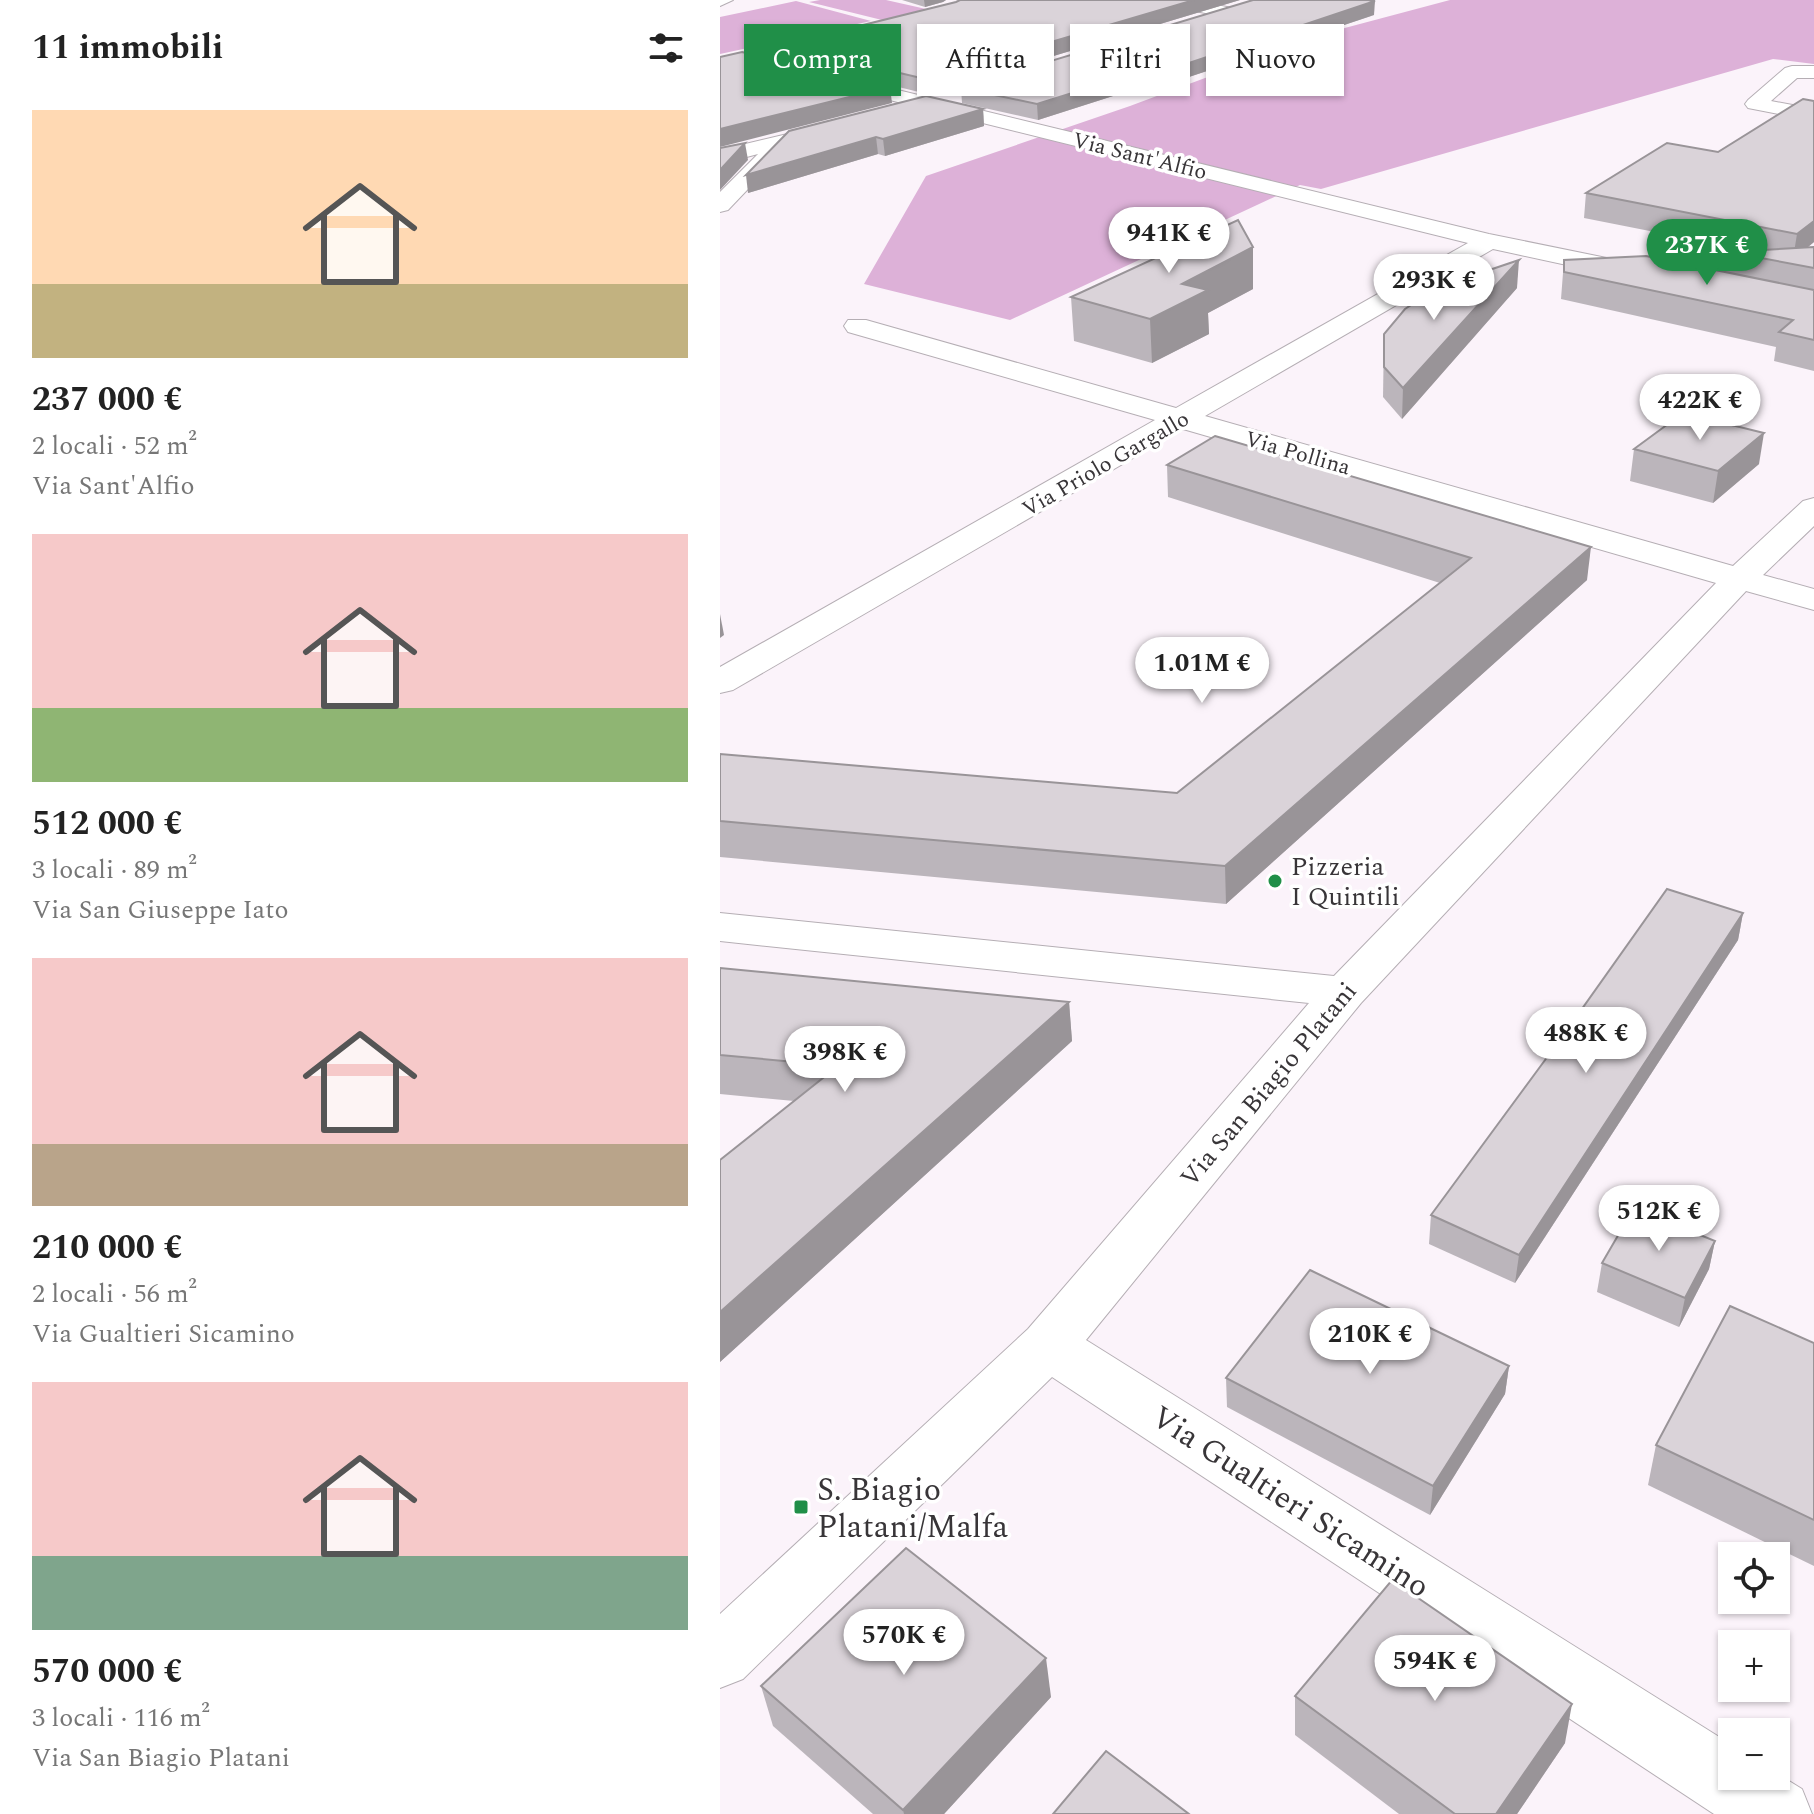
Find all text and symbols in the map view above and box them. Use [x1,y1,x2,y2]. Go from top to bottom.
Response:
text: 11 immobili [32,22,223,74]
chip: Compra [744,24,901,96]
chip: Affitta [917,24,1054,96]
chip: Filtri [1070,24,1190,96]
chip: Nuovo [1206,24,1344,96]
icon: filters [644,26,688,70]
street label: Via Sant'Alfio [1069,124,1210,189]
icon: home [288,162,432,306]
pin: 941K € [1104,207,1234,275]
text: 941K € [1127,213,1211,253]
pin: 237K € [1642,219,1772,287]
text: 237K € [1665,225,1749,265]
pin: 293K € [1369,254,1499,322]
text: 293K € [1392,260,1476,300]
text: 237 000 € [32,374,183,426]
pin: 422K € [1635,374,1765,442]
text: 422K € [1658,380,1742,420]
street label: Via Priolo Gargallo [1016,403,1196,526]
street label: Via Pollina [1241,423,1354,484]
text: 2 locali · 52 m² [32,426,197,466]
text: Via Sant'Alfio [32,466,194,506]
icon: home [288,586,432,730]
pin: 1.01M € [1128,637,1276,705]
text: 1.01M € [1153,643,1251,683]
text: 512 000 € [32,798,183,850]
place label: Pizzeria I Quintili [1291,847,1400,917]
text: 3 locali · 89 m² [32,850,197,890]
marker: Pizzeria I Quintili [1266,872,1284,890]
text: Via San Giuseppe Iato [32,890,289,930]
street label: Via San Biagio Platani [1171,973,1367,1196]
pin: 488K € [1521,1007,1651,1075]
icon: home [288,1010,432,1154]
text: 488K € [1544,1013,1628,1053]
pin: 398K € [780,1026,910,1094]
text: 398K € [803,1032,887,1072]
pin: 512K € [1594,1185,1724,1253]
text: 512K € [1617,1191,1701,1231]
text: 210 000 € [32,1222,183,1274]
text: 2 locali · 56 m² [32,1274,197,1314]
pin: 210K € [1305,1308,1435,1376]
text: Via Gualtieri Sicamino [32,1314,295,1354]
text: 210K € [1328,1314,1412,1354]
street label: Via Gualtieri Sicamino [1141,1394,1439,1611]
icon: home [288,1434,432,1578]
place label: S. Biagio Platani/Malfa [817,1466,1008,1552]
marker: S. Biagio Platani/Malfa [792,1498,810,1516]
map controls [1718,1542,1790,1790]
button: locate [1718,1542,1790,1614]
pin: 570K € [839,1609,969,1677]
text: 570K € [862,1615,946,1655]
button: + [1718,1630,1790,1702]
pin: 594K € [1370,1635,1500,1703]
text: 594K € [1393,1641,1477,1681]
text: 570 000 € [32,1646,183,1698]
text: 3 locali · 116 m² [32,1698,210,1738]
button: − [1718,1718,1790,1790]
text: Via San Biagio Platani [32,1738,290,1778]

